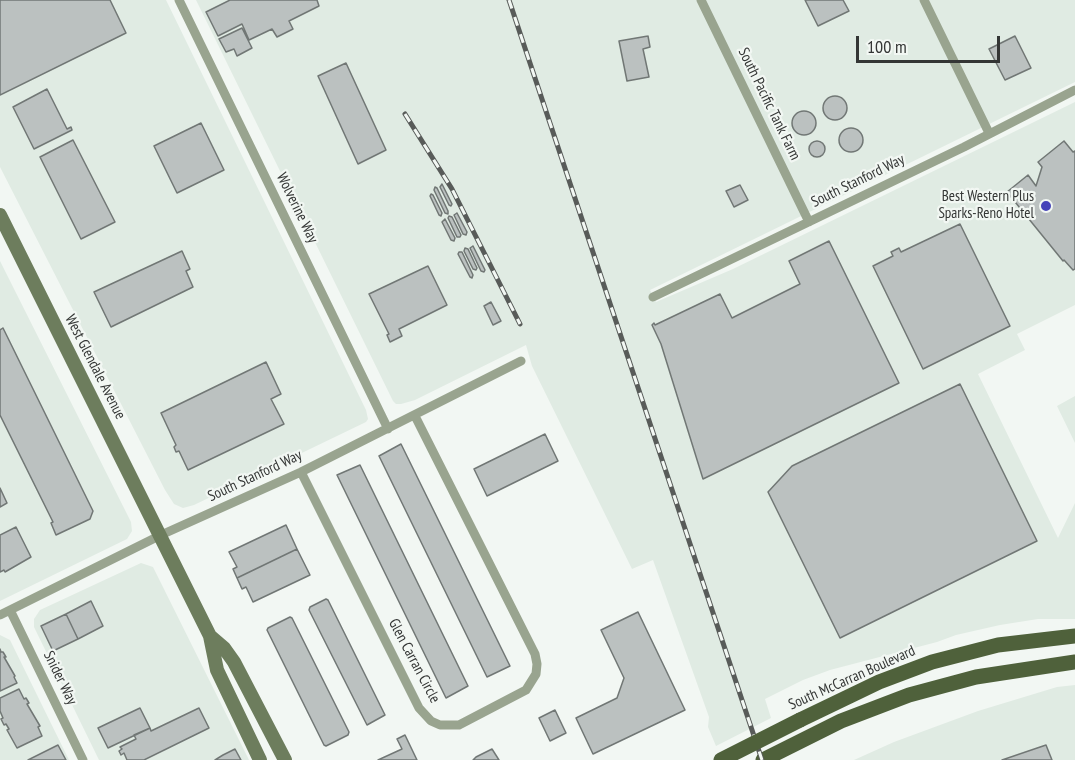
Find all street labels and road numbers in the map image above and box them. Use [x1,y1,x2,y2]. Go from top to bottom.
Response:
street label: South Pacific Tank Farm [734,45,804,163]
street label: South Stanford Way [808,151,908,211]
street label: Wolverine Way [272,170,322,246]
street label: West Glendale Avenue [61,312,129,422]
street label: South Stanford Way [205,446,305,506]
street label: Glen Carran Circle [384,616,444,706]
street label: South McCarran Boulevard [786,642,918,714]
street label: Snider Way [39,648,81,708]

